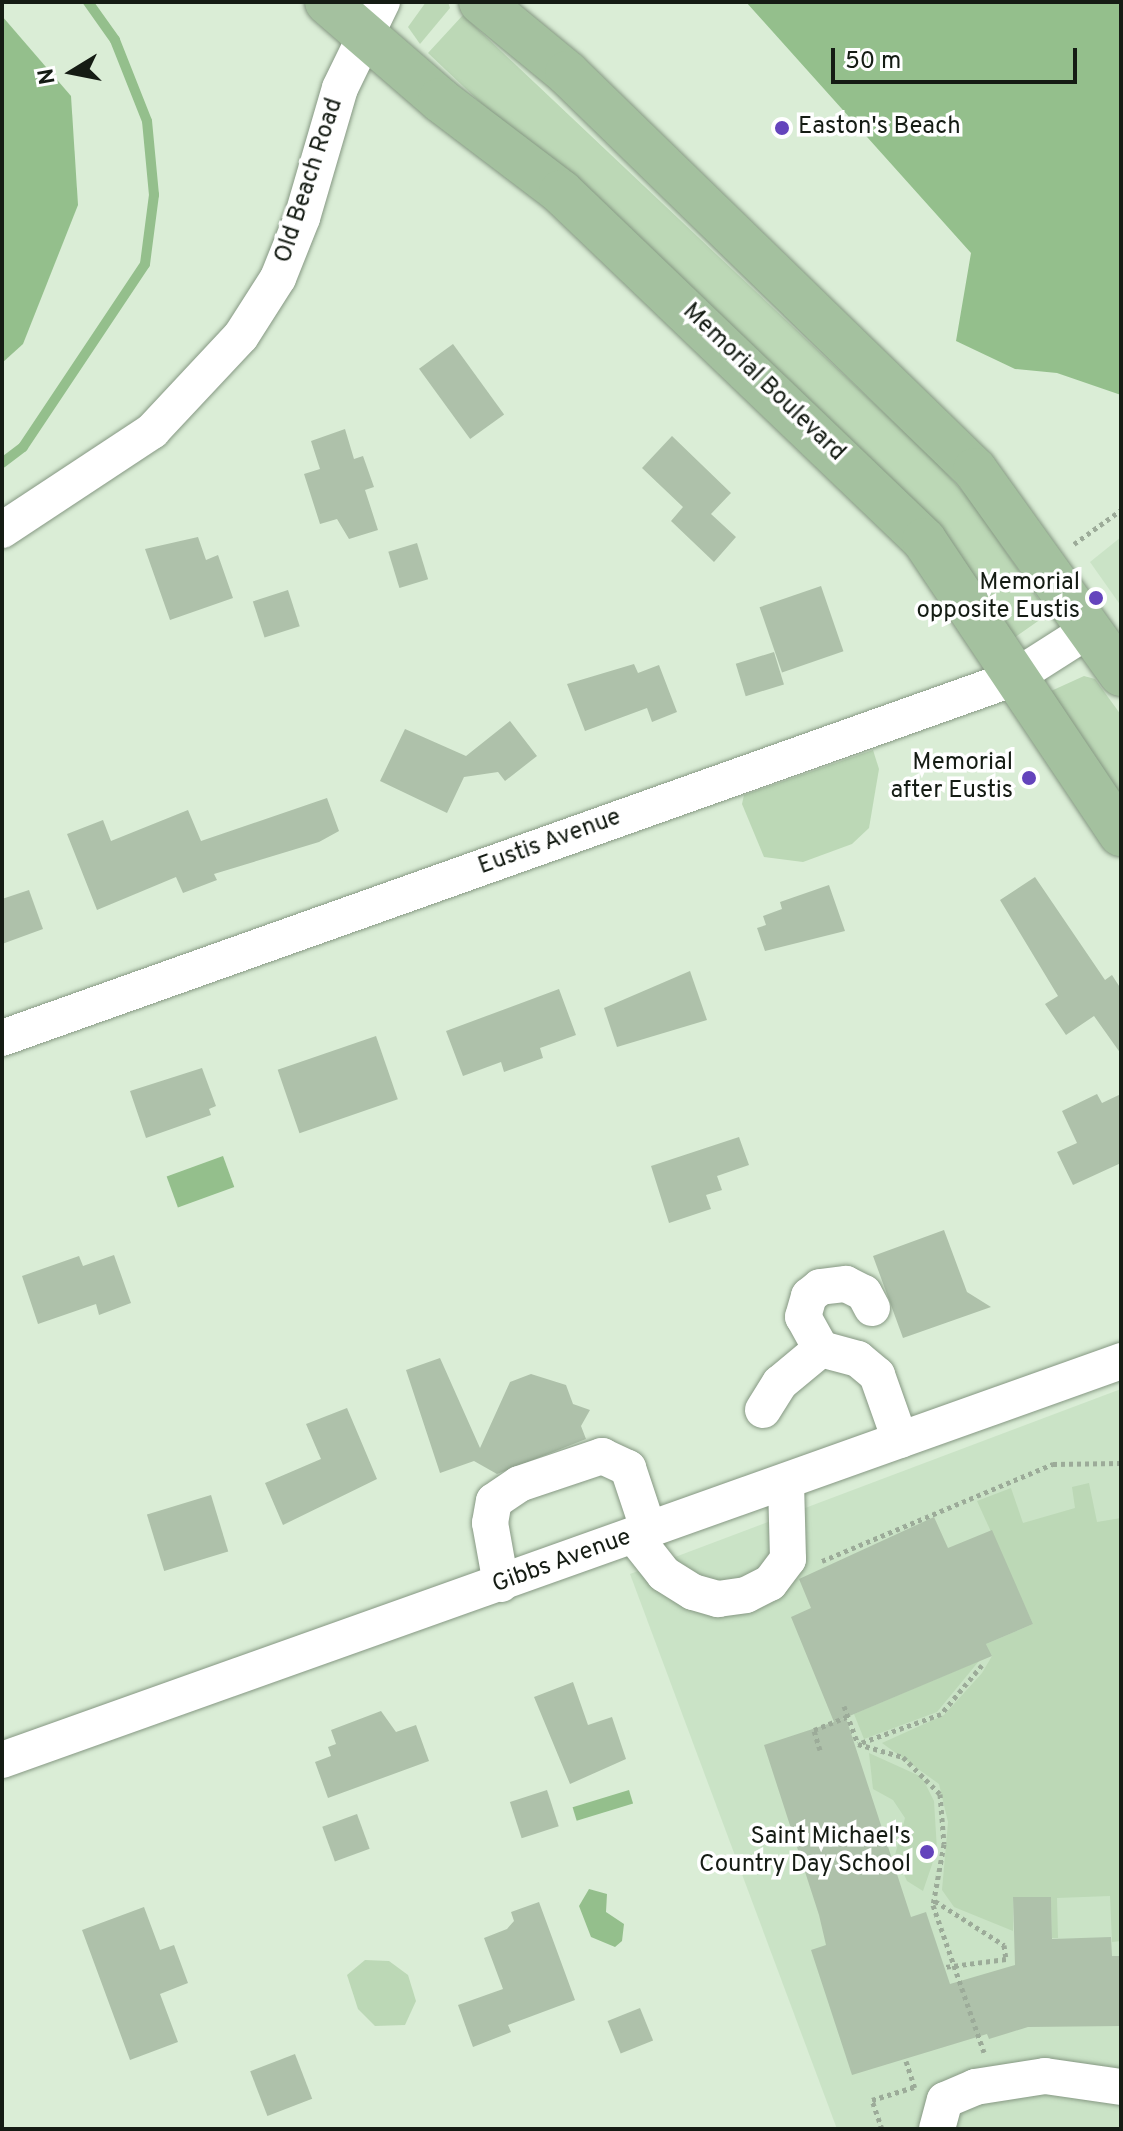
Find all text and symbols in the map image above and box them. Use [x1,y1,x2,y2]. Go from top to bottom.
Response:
north arrow [32,32,112,112]
scale bar [835,32,1081,82]
text: 50 m [845,47,901,77]
text: N [33,66,63,86]
street label: Old Beach Road [270,95,350,267]
place label: Easton's Beach [798,114,961,142]
marker: Easton's Beach [773,119,791,137]
street label: Memorial Boulevard [676,298,850,468]
place label: Memorial opposite Eustis [917,570,1080,626]
marker: Memorial opposite Eustis [1087,589,1105,607]
place label: Memorial after Eustis [890,750,1013,806]
marker: Memorial after Eustis [1020,769,1038,787]
street label: Eustis Avenue [474,804,626,882]
street label: Gibbs Avenue [488,1523,636,1601]
place label: Saint Michael's Country Day School [699,1824,911,1880]
marker: Saint Michael's Country Day School [918,1843,936,1861]

